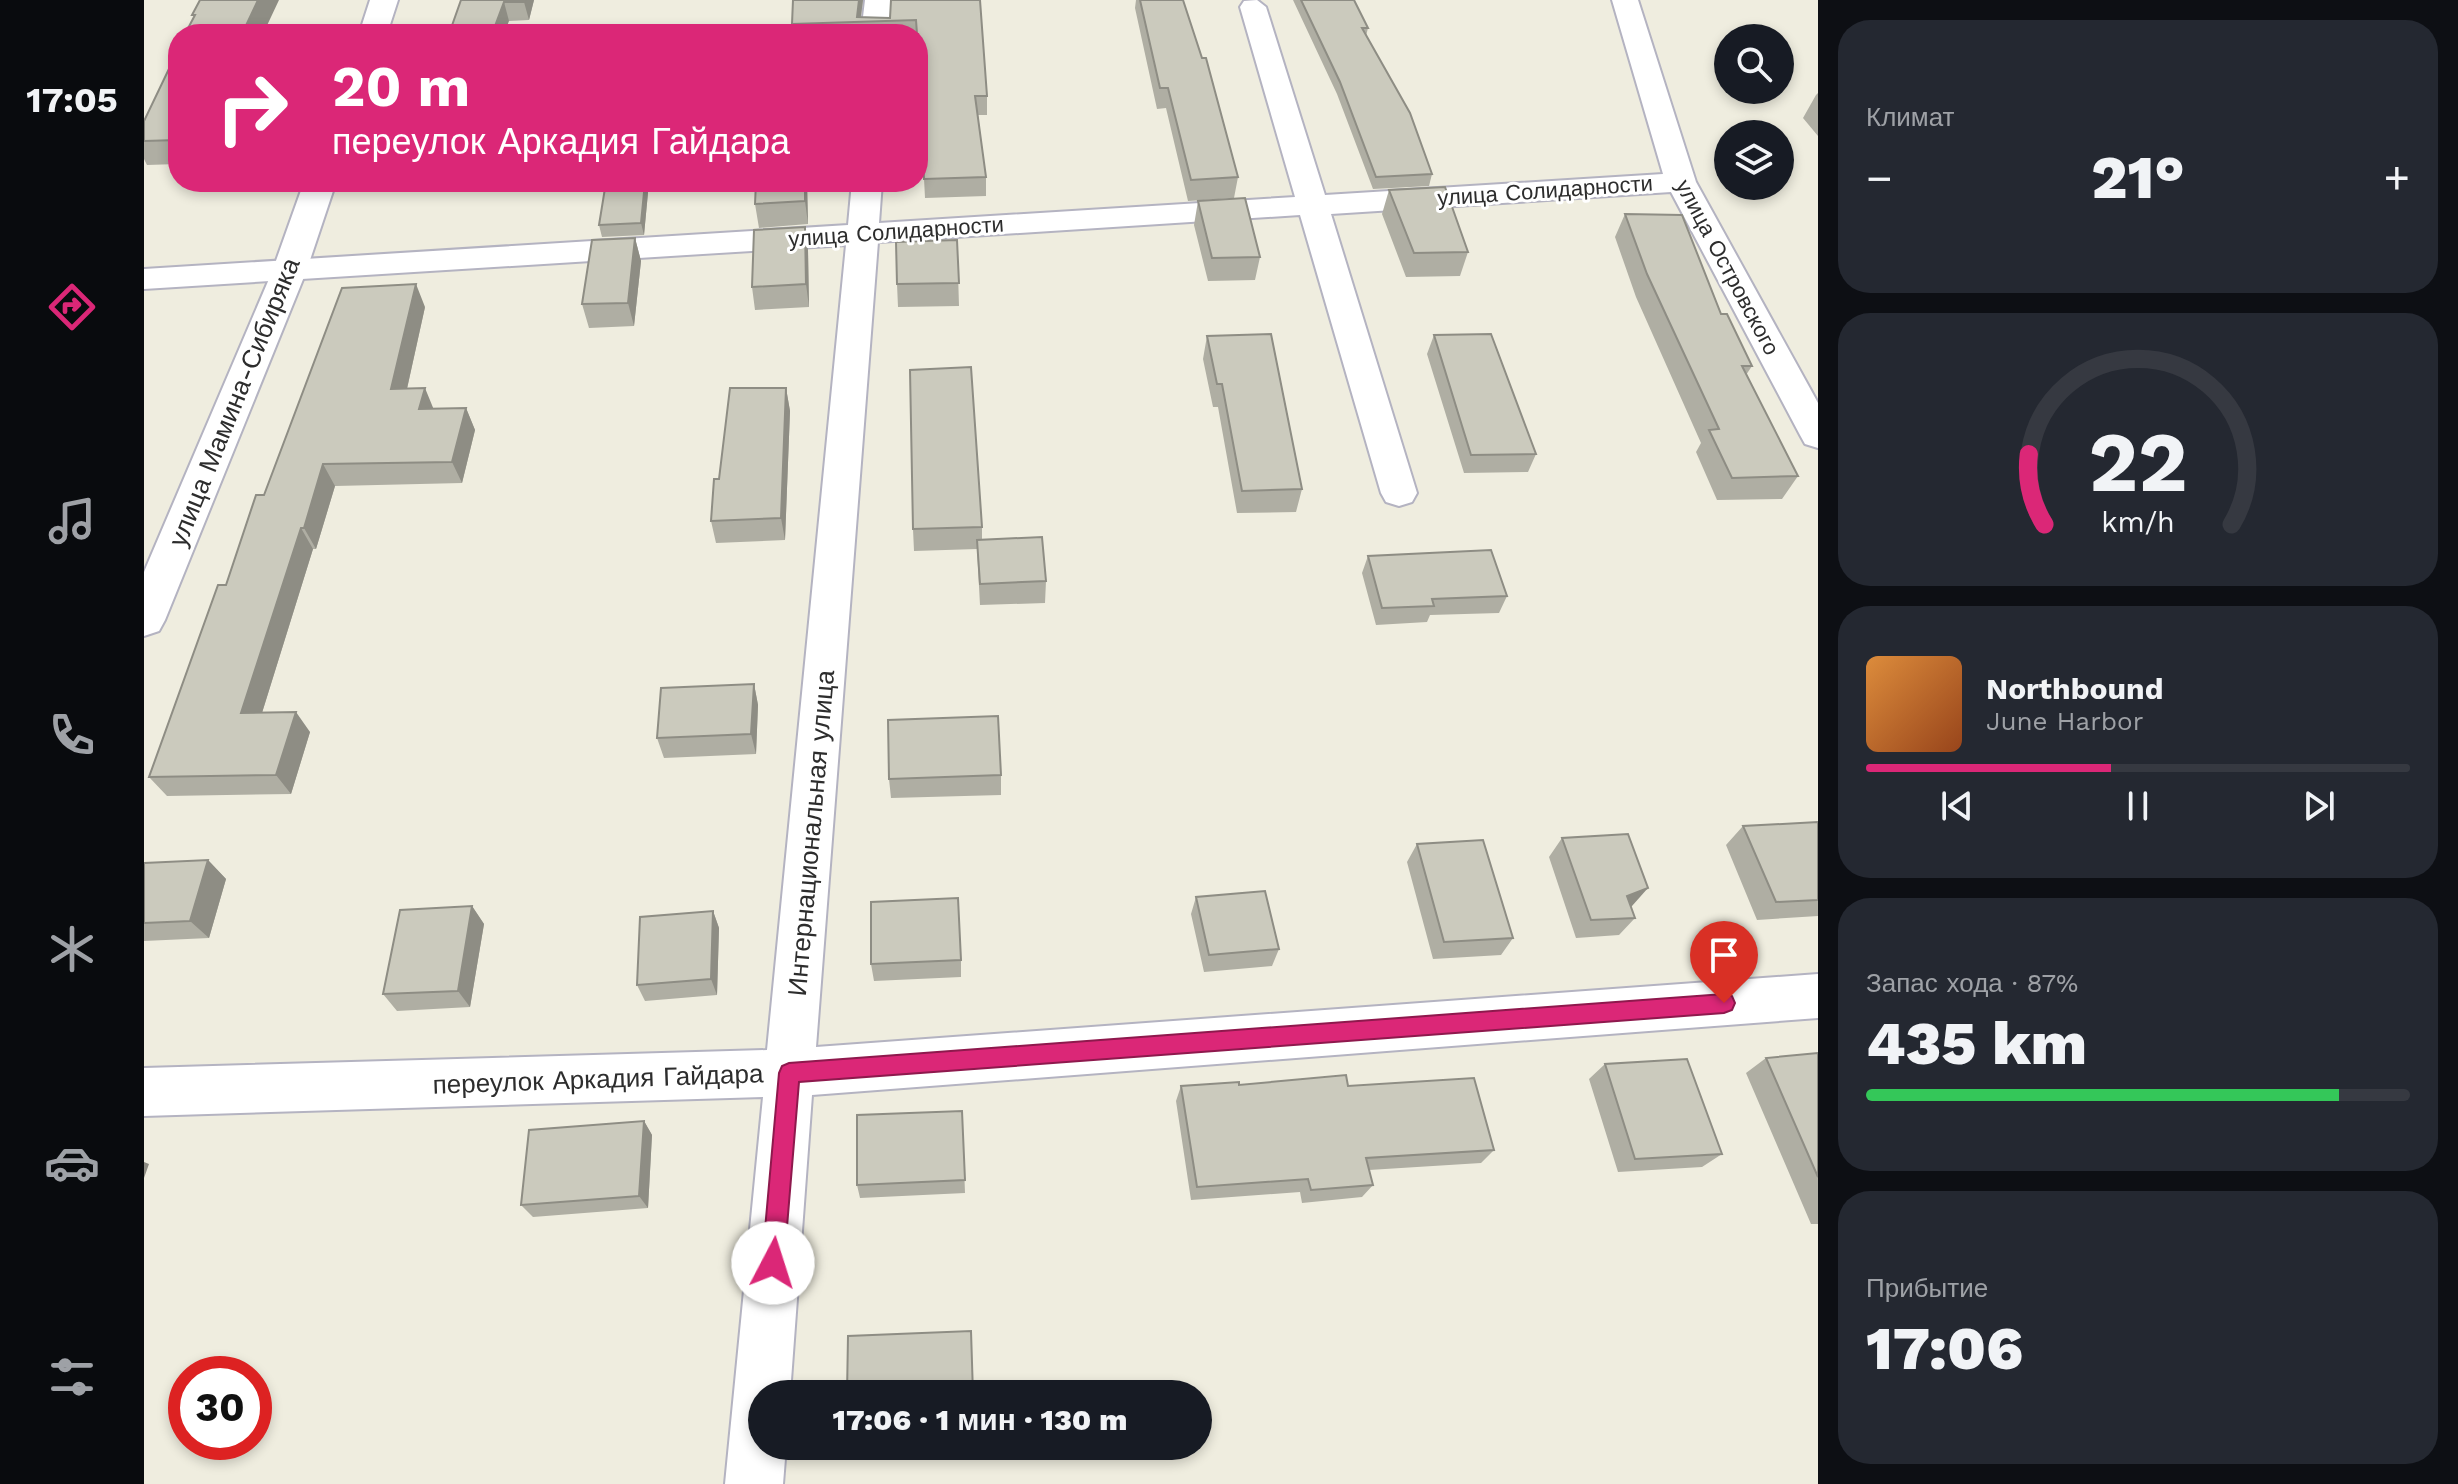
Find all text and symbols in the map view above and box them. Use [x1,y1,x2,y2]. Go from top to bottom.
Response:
map controls [1714,24,1794,200]
button: search [1714,24,1794,104]
text: 20 m [332,54,470,120]
icon: right [200,56,304,160]
text: 17:05 [26,79,118,121]
text: Климат [1866,102,1955,132]
button: layers [1714,120,1794,200]
text: переулок Аркадия Гайдара [332,121,790,163]
text: 21° [2091,142,2185,213]
text: − [1866,152,1893,204]
text: + [2383,152,2410,204]
street label: улица Солидарности [1437,171,1654,210]
street label: улица Островского [1671,175,1784,359]
street label: улица Солидарности [788,212,1005,251]
street label: улица Мамина-Сибиряка [162,253,306,551]
icon: directions [44,279,100,335]
text: 22 [2088,414,2188,511]
icon: music [44,493,100,549]
text: km/h [2101,505,2175,539]
street label: Интернациональная улица [782,668,840,997]
text: Northbound [1986,671,2163,706]
text: June Harbor [1986,706,2143,736]
icon: phone [44,707,100,763]
icon: previous [1935,784,1979,828]
icon: pause [2116,784,2160,828]
icon: next [2297,784,2341,828]
icon: climate [44,921,100,977]
pin [1690,921,1758,1003]
icon: arrive [1702,933,1746,977]
text: Запас хода · 87% [1866,968,2078,998]
text: 435 km [1866,1008,2087,1079]
street label: переулок Аркадия Гайдара [432,1058,764,1100]
icon: car [44,1135,100,1191]
position arrow [731,1221,815,1305]
text: Прибытие [1866,1273,1988,1303]
text: 17:06 [1866,1313,2023,1384]
icon: filters [44,1349,100,1405]
speed limit sign: 30 [168,1356,272,1460]
text: 17:06 · 1 мин · 130 m [833,1402,1127,1437]

